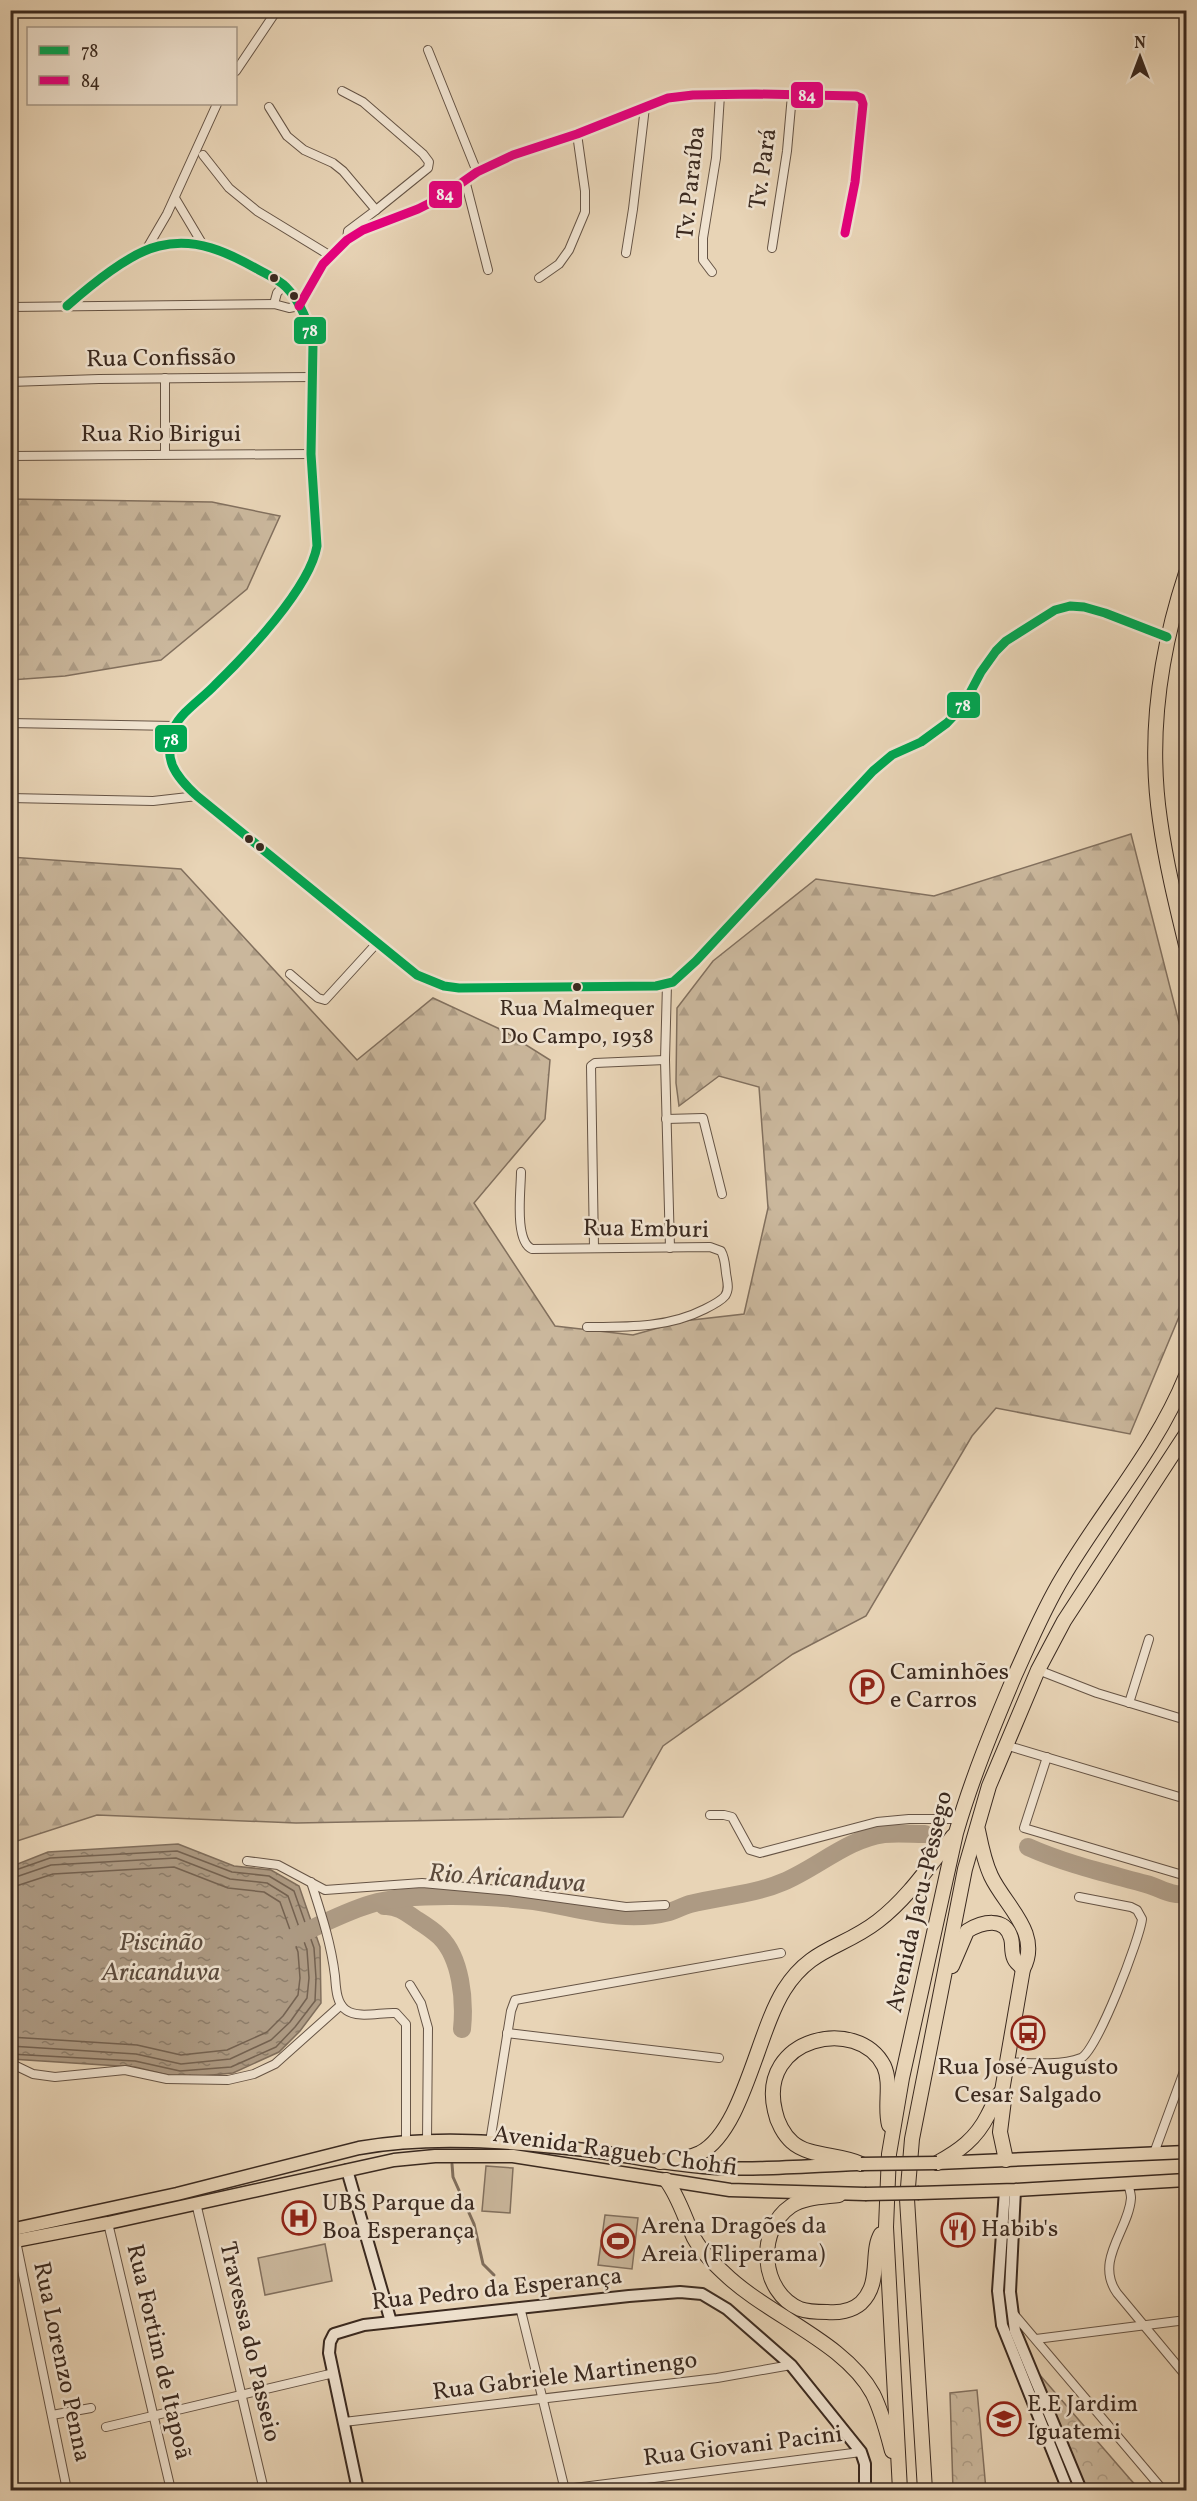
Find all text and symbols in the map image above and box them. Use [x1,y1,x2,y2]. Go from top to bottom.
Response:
legend [27,27,237,105]
north arrow [1110,27,1170,87]
text: N [1134,33,1146,55]
text: 78 [81,40,98,65]
text: 84 [81,70,100,95]
line badge: 84 [790,81,824,109]
text: 84 [798,86,816,108]
street label: Tv. Paraíba [669,125,715,241]
street label: Tv. Pará [741,126,787,212]
line badge: 84 [428,180,463,209]
text: 84 [436,185,454,207]
unlabelled marker [268,272,280,284]
unlabelled marker [288,290,300,302]
line badge: 78 [293,316,327,345]
text: 78 [302,321,318,343]
street label: Rua Confissão [86,341,236,377]
street label: Rua Rio Birigui [81,418,241,452]
line badge: 78 [946,691,981,719]
text: 78 [955,696,971,718]
line badge: 78 [154,724,188,753]
text: 78 [163,730,179,752]
unlabelled marker [243,833,255,845]
unlabelled marker [254,841,266,853]
marker: Rua Malmequer Do Campo, 1938 [571,981,583,993]
place label: Rua Malmequer Do Campo, 1938 [500,994,654,1053]
street label: Rua Emburi [583,1212,709,1248]
place label: Caminhões e Carros [890,1656,1009,1718]
parking icon: Caminhões e Carros [849,1669,885,1705]
street label: Avenida Jacu-Pêssego [878,1788,962,2016]
water label: Rio Aricanduva [427,1856,587,1902]
water label: Piscinão Aricanduva [101,1925,220,1991]
bus stop icon: Rua José Augusto Cesar Salgado [1010,2015,1046,2051]
place label: Rua José Augusto Cesar Salgado [938,2051,1118,2113]
street label: Avenida Ragueb Chohfi [491,2118,739,2186]
place label: UBS Parque da Boa Esperança [322,2187,475,2249]
hospital icon: UBS Parque da Boa Esperança [281,2200,317,2236]
place label: Arena Dragões da Areia (Fliperama) [641,2210,827,2272]
restaurant icon: Habib's [940,2212,976,2248]
place label: Habib's [981,2213,1058,2247]
sports icon: Arena Dragões da Areia (Fliperama) [600,2223,636,2259]
street label: Travessa do Passeio [209,2239,289,2445]
street label: Rua Fortim de Itapoã [117,2241,199,2463]
street label: Rua Lorenzo Penna [23,2259,99,2465]
street label: Rua Pedro da Esperança [370,2260,624,2320]
street label: Rua Gabriele Martinengo [431,2344,699,2410]
place label: E.E Jardim Iguatemi [1027,2388,1138,2450]
school or university icon: E.E Jardim Iguatemi [986,2401,1022,2437]
street label: Rua Giovani Pacini [641,2418,845,2476]

